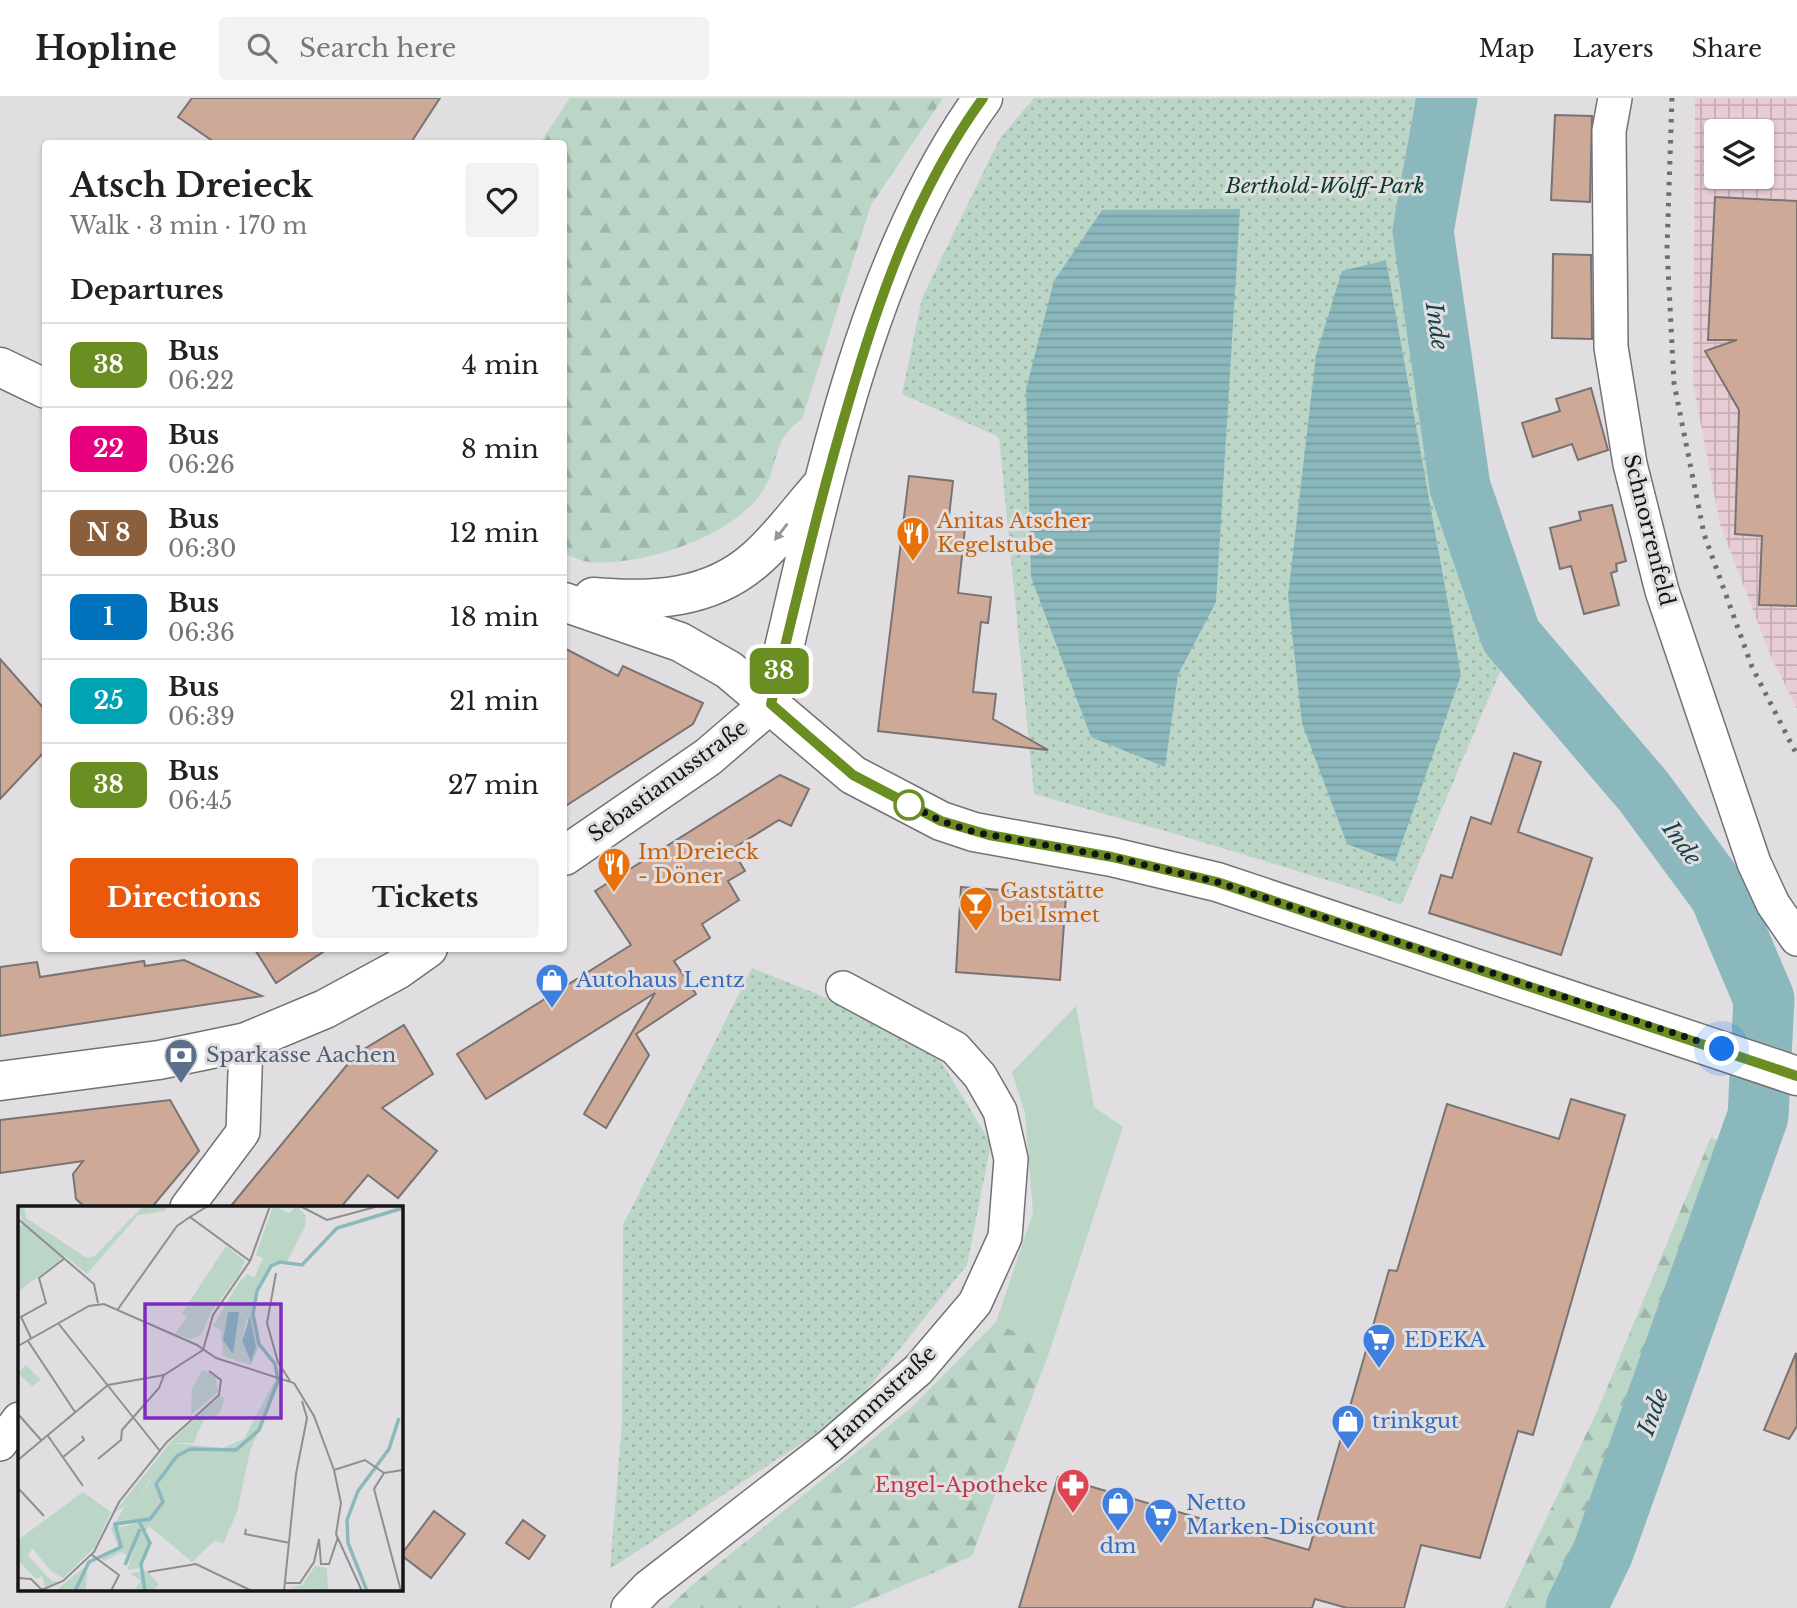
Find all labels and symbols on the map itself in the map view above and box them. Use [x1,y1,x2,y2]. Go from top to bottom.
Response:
park label: Berthold-Wolff-Park [1225,173,1424,199]
water label: Inde [1420,299,1454,352]
street label: Schnorrenfeld [1618,452,1680,608]
place label: Anitas Atscher Kegelstube [936,508,1090,558]
restaurant icon: Anitas Atscher Kegelstube [894,514,932,563]
one-way arrow [774,523,789,541]
line badge: 38 [748,648,810,694]
street label: Sebastianusstraße [583,714,753,848]
unlabelled marker [894,790,924,820]
water label: Inde [1656,815,1708,871]
place label: Im Dreieck - Döner [638,839,759,889]
restaurant icon: Im Dreieck - Döner [595,845,633,894]
place label: Gaststätte bei Ismet [999,878,1104,928]
bar icon: Gaststätte bei Ismet [957,884,995,933]
shop icon: Autohaus Lentz [533,961,571,1010]
place label: Autohaus Lentz [575,967,745,993]
your location [1704,1031,1739,1066]
bank icon: Sparkasse Aachen [162,1036,200,1085]
place label: Sparkasse Aachen [206,1042,396,1068]
inset map [18,1206,402,1590]
supermarket icon: EDEKA [1360,1321,1398,1370]
place label: EDEKA [1404,1327,1486,1353]
street label: Hammstraße [820,1340,942,1456]
water label: Inde [1631,1384,1674,1440]
shop icon: trinkgut [1329,1402,1367,1451]
place label: trinkgut [1372,1408,1459,1434]
pharmacy icon: Engel-Apotheke [1054,1466,1092,1515]
place label: Engel-Apotheke [875,1472,1048,1498]
shop icon: dm [1099,1484,1137,1533]
place label: Netto Marken-Discount [1186,1490,1375,1540]
supermarket icon: Netto Marken-Discount [1142,1496,1180,1545]
place label: dm [1100,1533,1137,1559]

